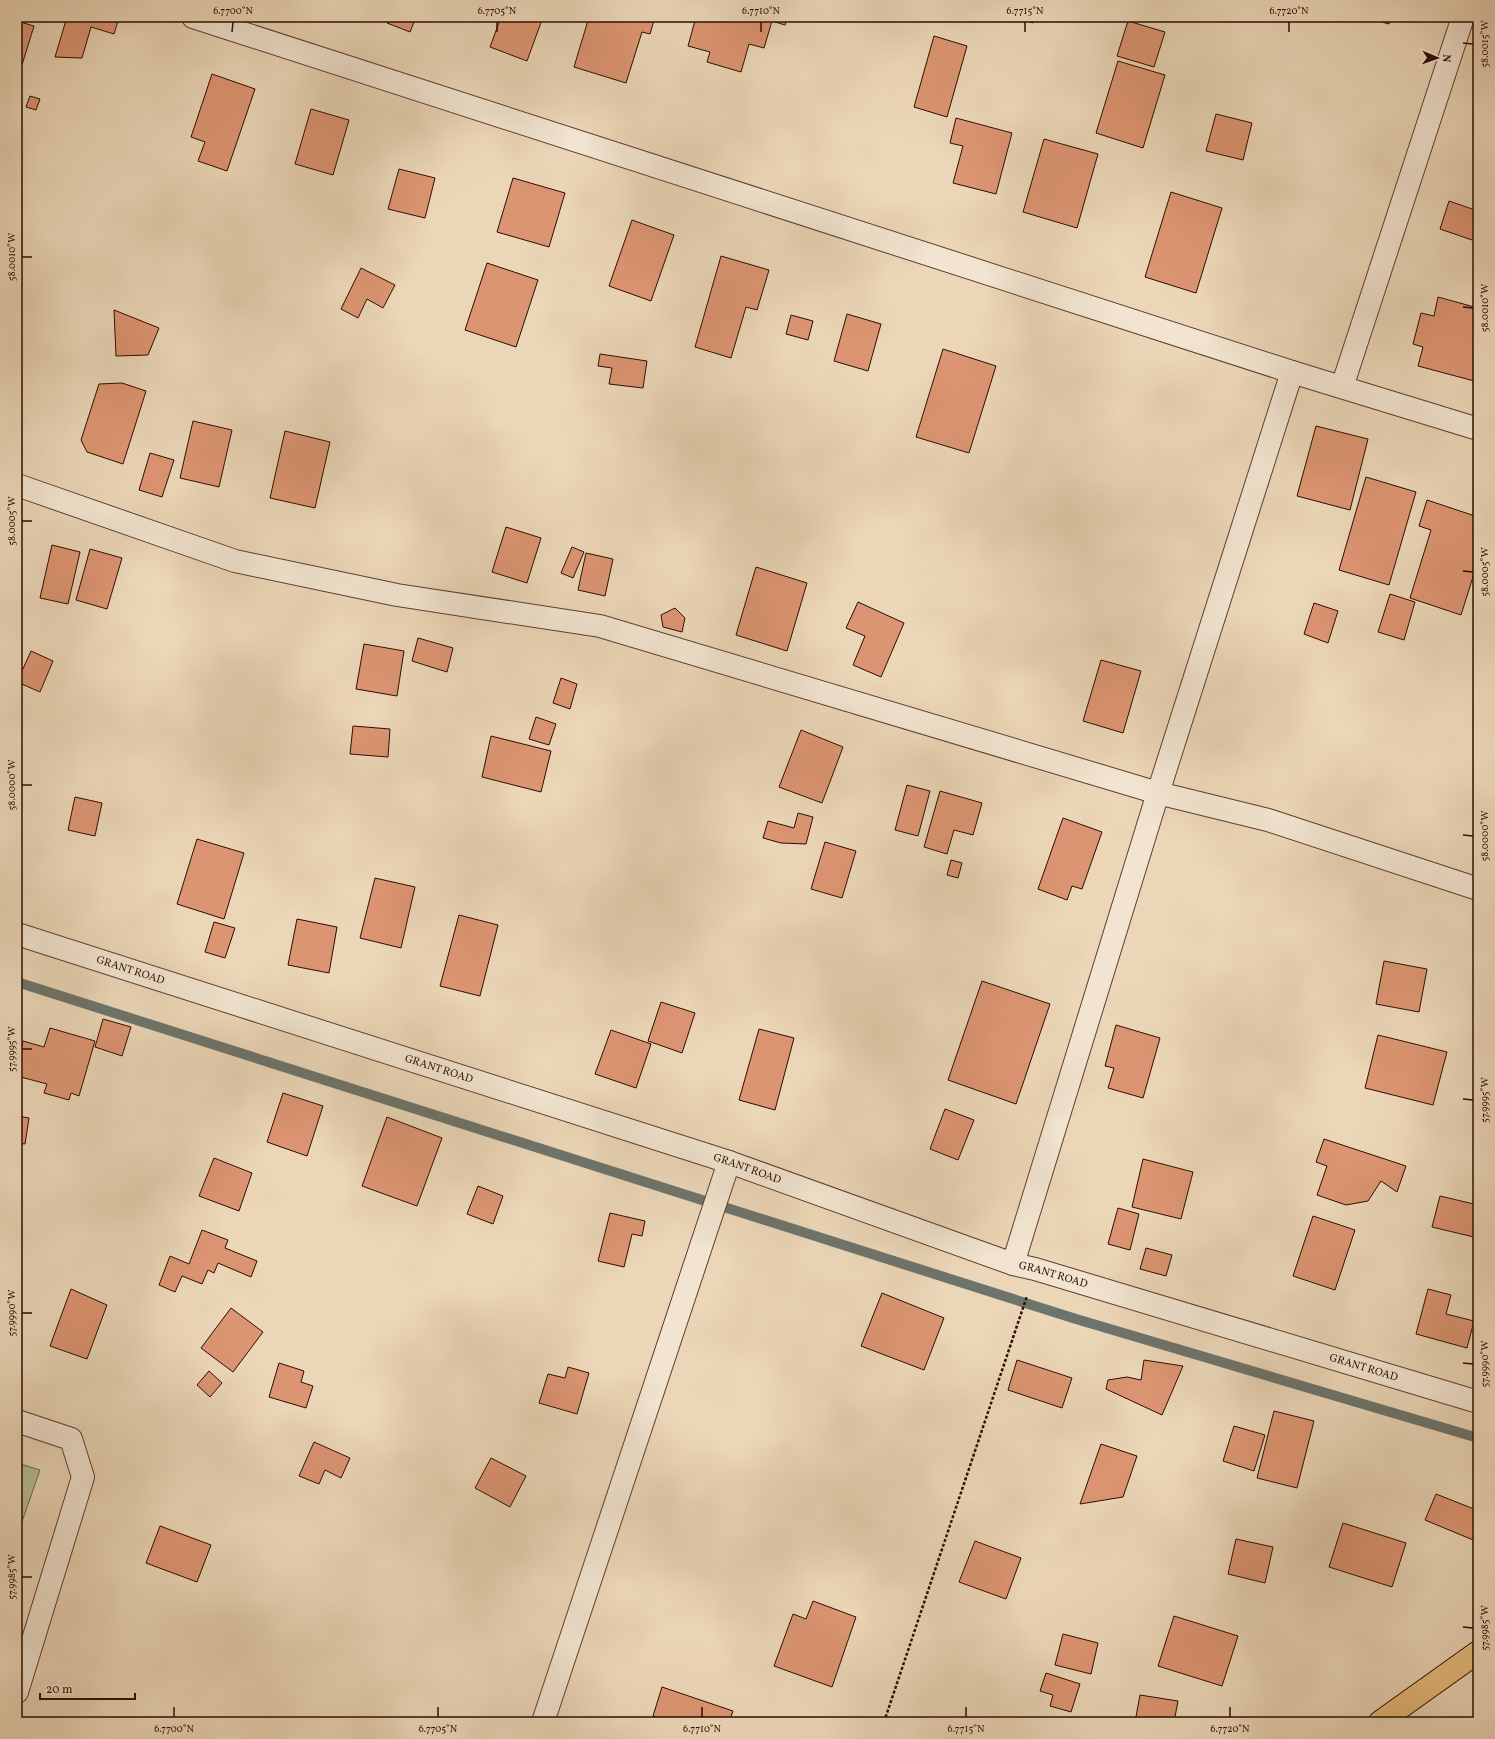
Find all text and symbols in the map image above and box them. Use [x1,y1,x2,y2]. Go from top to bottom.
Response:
text: 6.7700°N [213,4,253,18]
text: 6.7705°N [478,4,517,18]
text: 6.7710°N [742,4,780,18]
text: 6.7715°N [1007,4,1044,18]
text: 6.7720°N [1270,4,1309,18]
text: 58.0015°W [1478,20,1492,68]
north arrow [1417,38,1457,78]
text: N [1438,54,1453,63]
text: 58.0010°W [5,233,19,281]
text: 58.0010°W [1478,284,1492,332]
text: 58.0005°W [5,496,19,546]
text: 58.0005°W [1478,547,1492,597]
text: 58.0000°W [5,760,19,810]
text: 58.0000°W [1478,811,1492,861]
street label: GRANT ROAD [94,952,166,988]
text: 57.9995°W [5,1026,19,1072]
street label: GRANT ROAD [403,1051,475,1087]
text: 57.9995°W [1478,1077,1492,1123]
street label: GRANT ROAD [711,1150,783,1188]
street label: GRANT ROAD [1017,1258,1089,1292]
text: 57.9990°W [5,1289,19,1337]
text: 57.9990°W [1478,1340,1492,1388]
street label: GRANT ROAD [1327,1350,1400,1385]
text: 57.9985°W [5,1554,19,1600]
text: 57.9985°W [1478,1605,1492,1651]
scale bar [40,1675,135,1701]
text: 20 m [46,1682,73,1698]
text: 6.7700°N [154,1722,194,1736]
text: 6.7705°N [419,1722,458,1736]
text: 6.7710°N [683,1722,721,1736]
text: 6.7715°N [948,1722,985,1736]
text: 6.7720°N [1211,1722,1250,1736]

